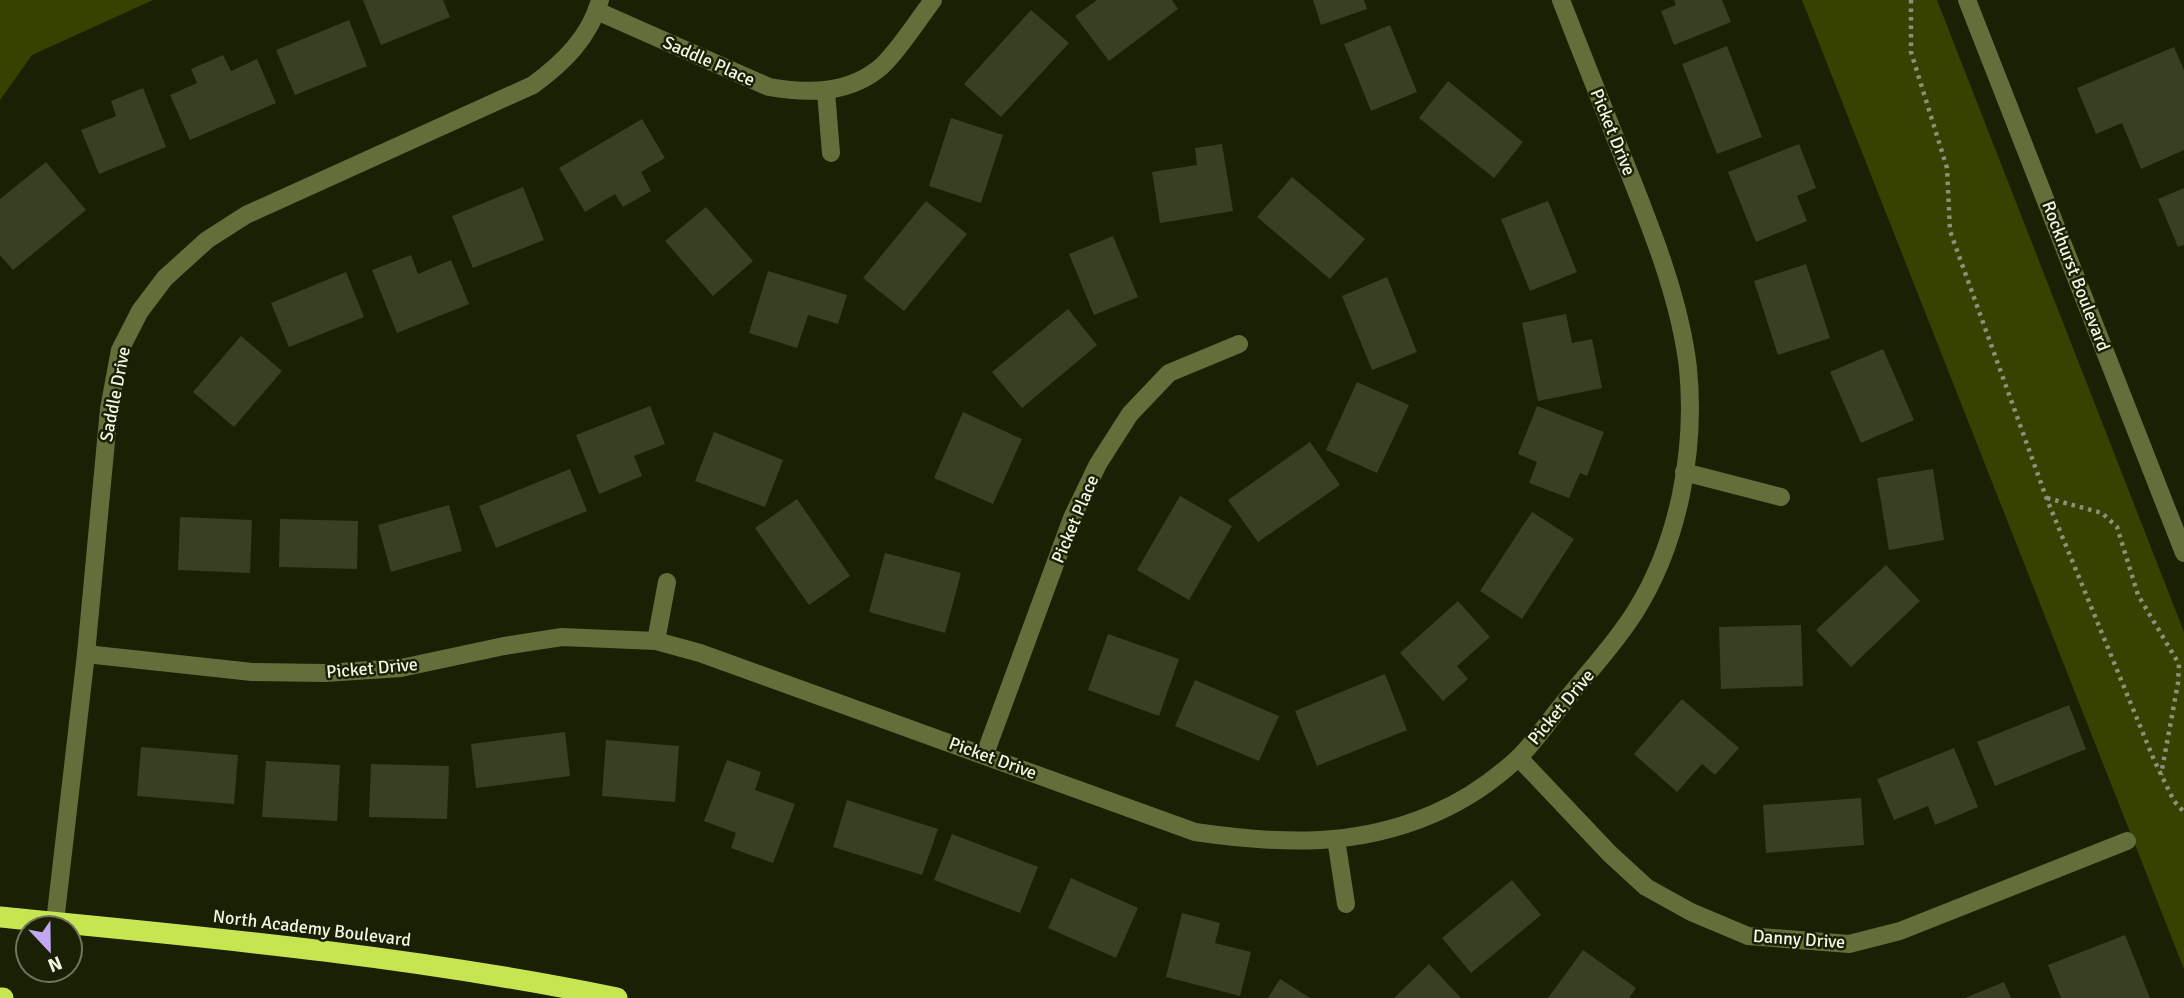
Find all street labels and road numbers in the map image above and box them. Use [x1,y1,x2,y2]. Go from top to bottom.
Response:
street label: Saddle Place [660,31,758,91]
street label: Picket Drive [1586,85,1640,179]
street label: Rockhurst Boulevard [2037,198,2115,354]
street label: Saddle Drive [95,345,135,443]
street label: Picket Place [1047,472,1103,566]
street label: Picket Drive [325,653,419,683]
street label: Picket Drive [1523,665,1599,749]
street label: Picket Drive [946,732,1040,784]
street label: North Academy Boulevard [212,905,412,951]
street label: Danny Drive [1752,925,1846,953]

